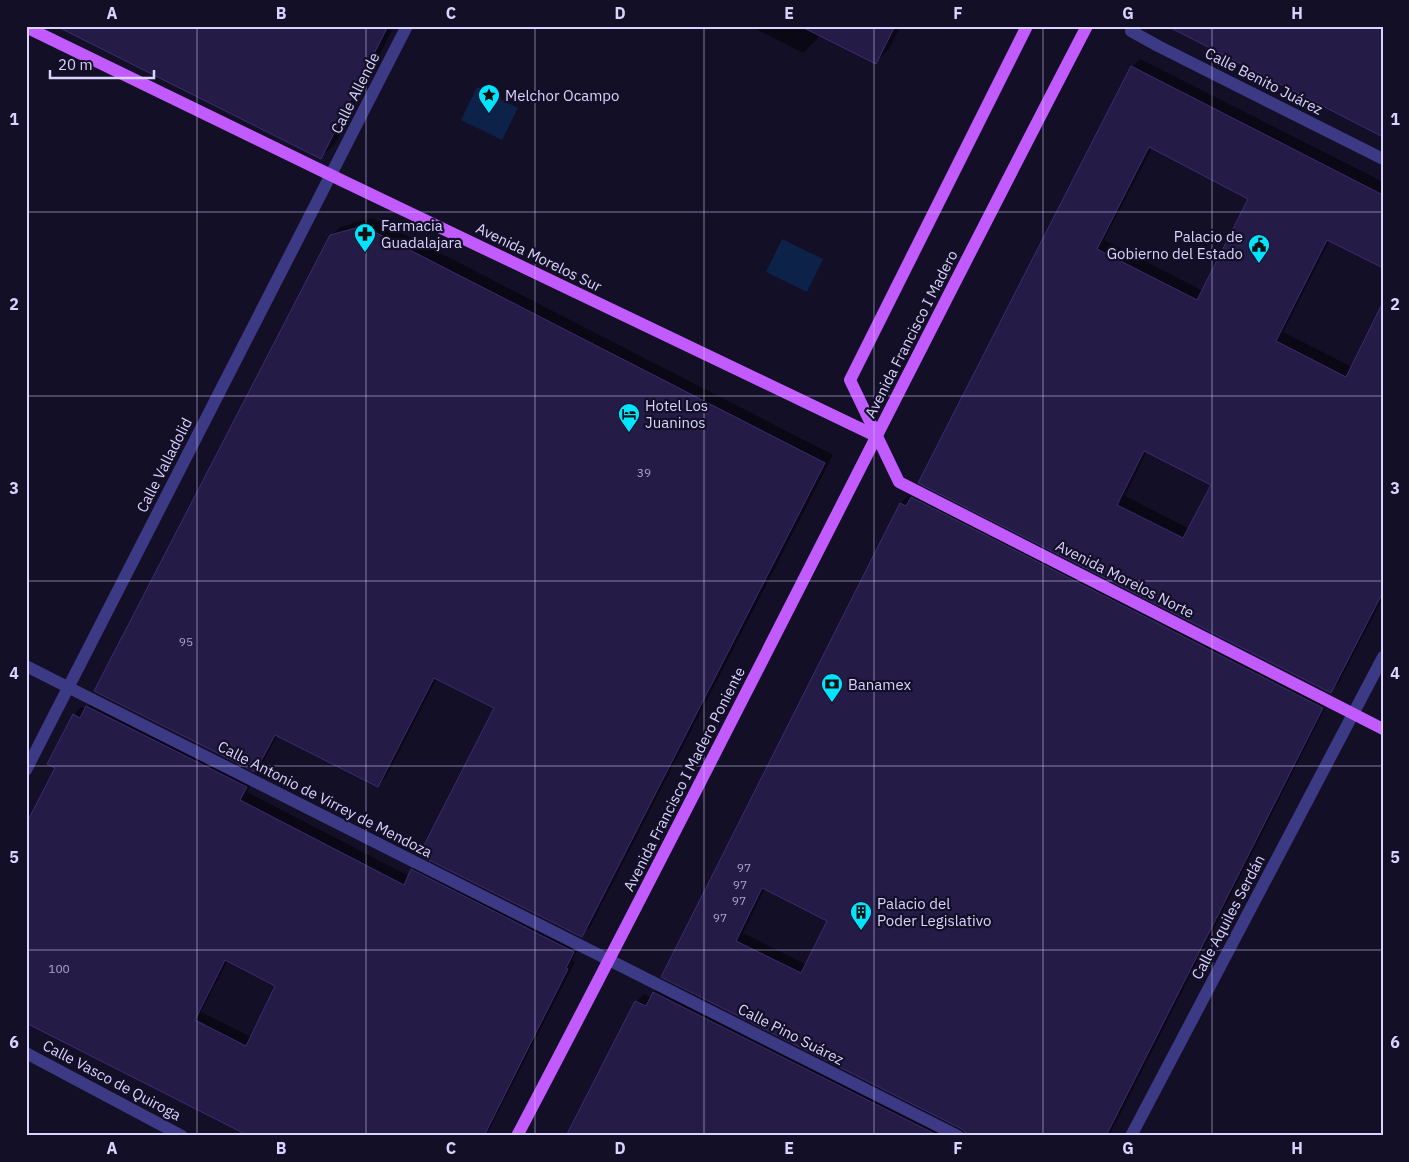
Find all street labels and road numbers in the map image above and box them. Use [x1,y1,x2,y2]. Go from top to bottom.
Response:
street label: Calle Benito Juárez [1202,43,1326,119]
street label: Calle Allende [326,49,384,137]
street label: Avenida Morelos Sur [473,218,605,296]
street label: Avenida Francisco I Madero [860,247,962,421]
street label: Calle Valladolid [132,415,196,515]
street label: Avenida Morelos Norte [1053,536,1197,622]
street label: Avenida Francisco I Madero Poniente [619,664,749,894]
street label: Calle Antonio de Virrey de Mendoza [215,737,435,861]
street label: Calle Aquiles Serdán [1187,851,1269,983]
street label: Calle Pino Suárez [735,999,847,1069]
street label: Calle Vasco de Quiroga [40,1036,184,1124]

